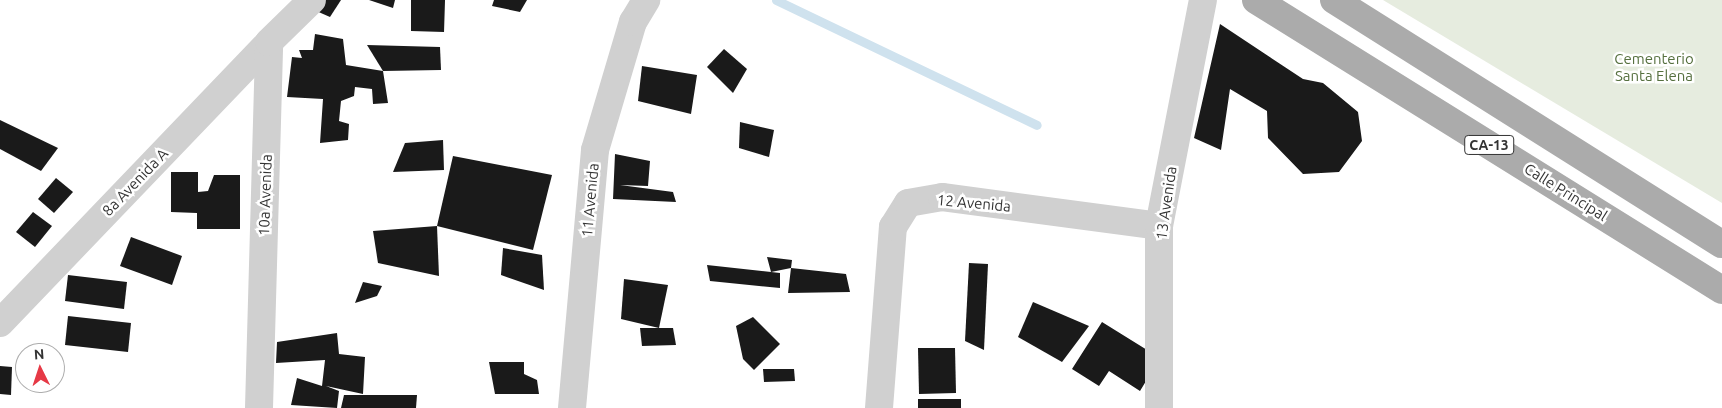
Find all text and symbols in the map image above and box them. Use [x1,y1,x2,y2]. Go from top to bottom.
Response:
park label: Cementerio Santa Elena [1614,49,1694,84]
road number: CA-13 [1464,134,1514,156]
street label: 8a Avenida A [98,145,172,219]
street label: 10a Avenida [255,154,275,236]
street label: Calle Principal [1521,159,1611,225]
street label: 11 Avenida [578,162,602,238]
street label: 13 Avenida [1152,165,1180,241]
street label: 12 Avenida [936,191,1012,215]
north arrow [15,343,65,393]
text: N [33,346,45,362]

